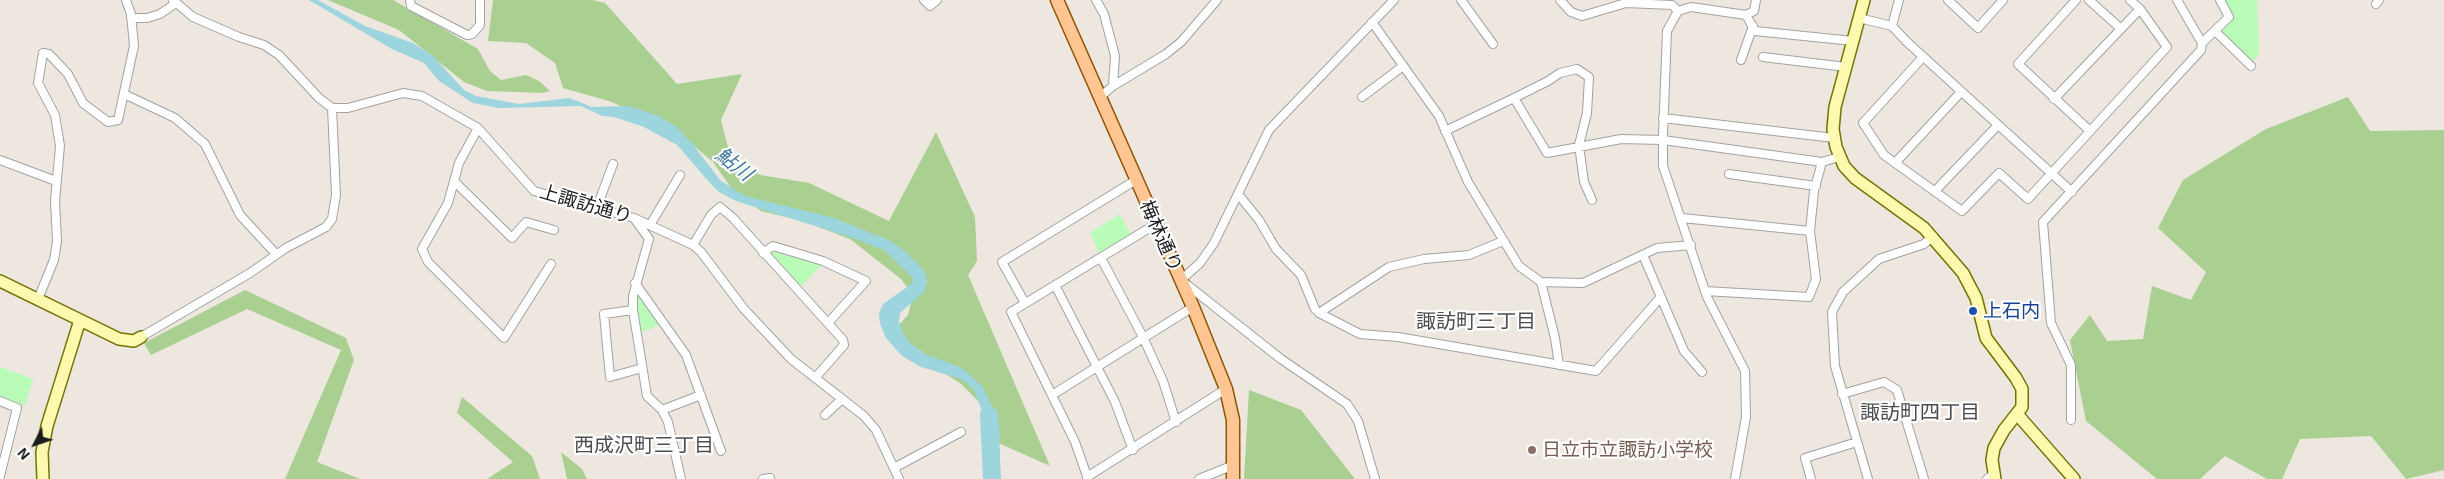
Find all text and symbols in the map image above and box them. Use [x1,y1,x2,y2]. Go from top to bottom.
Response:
water label: 鮎川 [711,142,757,186]
street label: 上諏訪通り [537,180,635,228]
street label: 梅林通り [1135,197,1187,275]
place label: 上石内 [1983,300,2040,322]
marker: 上石内 [1967,305,1979,317]
district label: 諏訪町三丁目 [1416,309,1536,333]
district label: 諏訪町四丁目 [1860,400,1980,424]
north arrow [10,419,60,469]
district label: 西成沢町三丁目 [574,433,714,457]
place label: 日立市立諏訪小学校 [1542,439,1713,461]
marker: 日立市立諏訪小学校 [1526,444,1538,456]
text: N [14,445,33,464]

